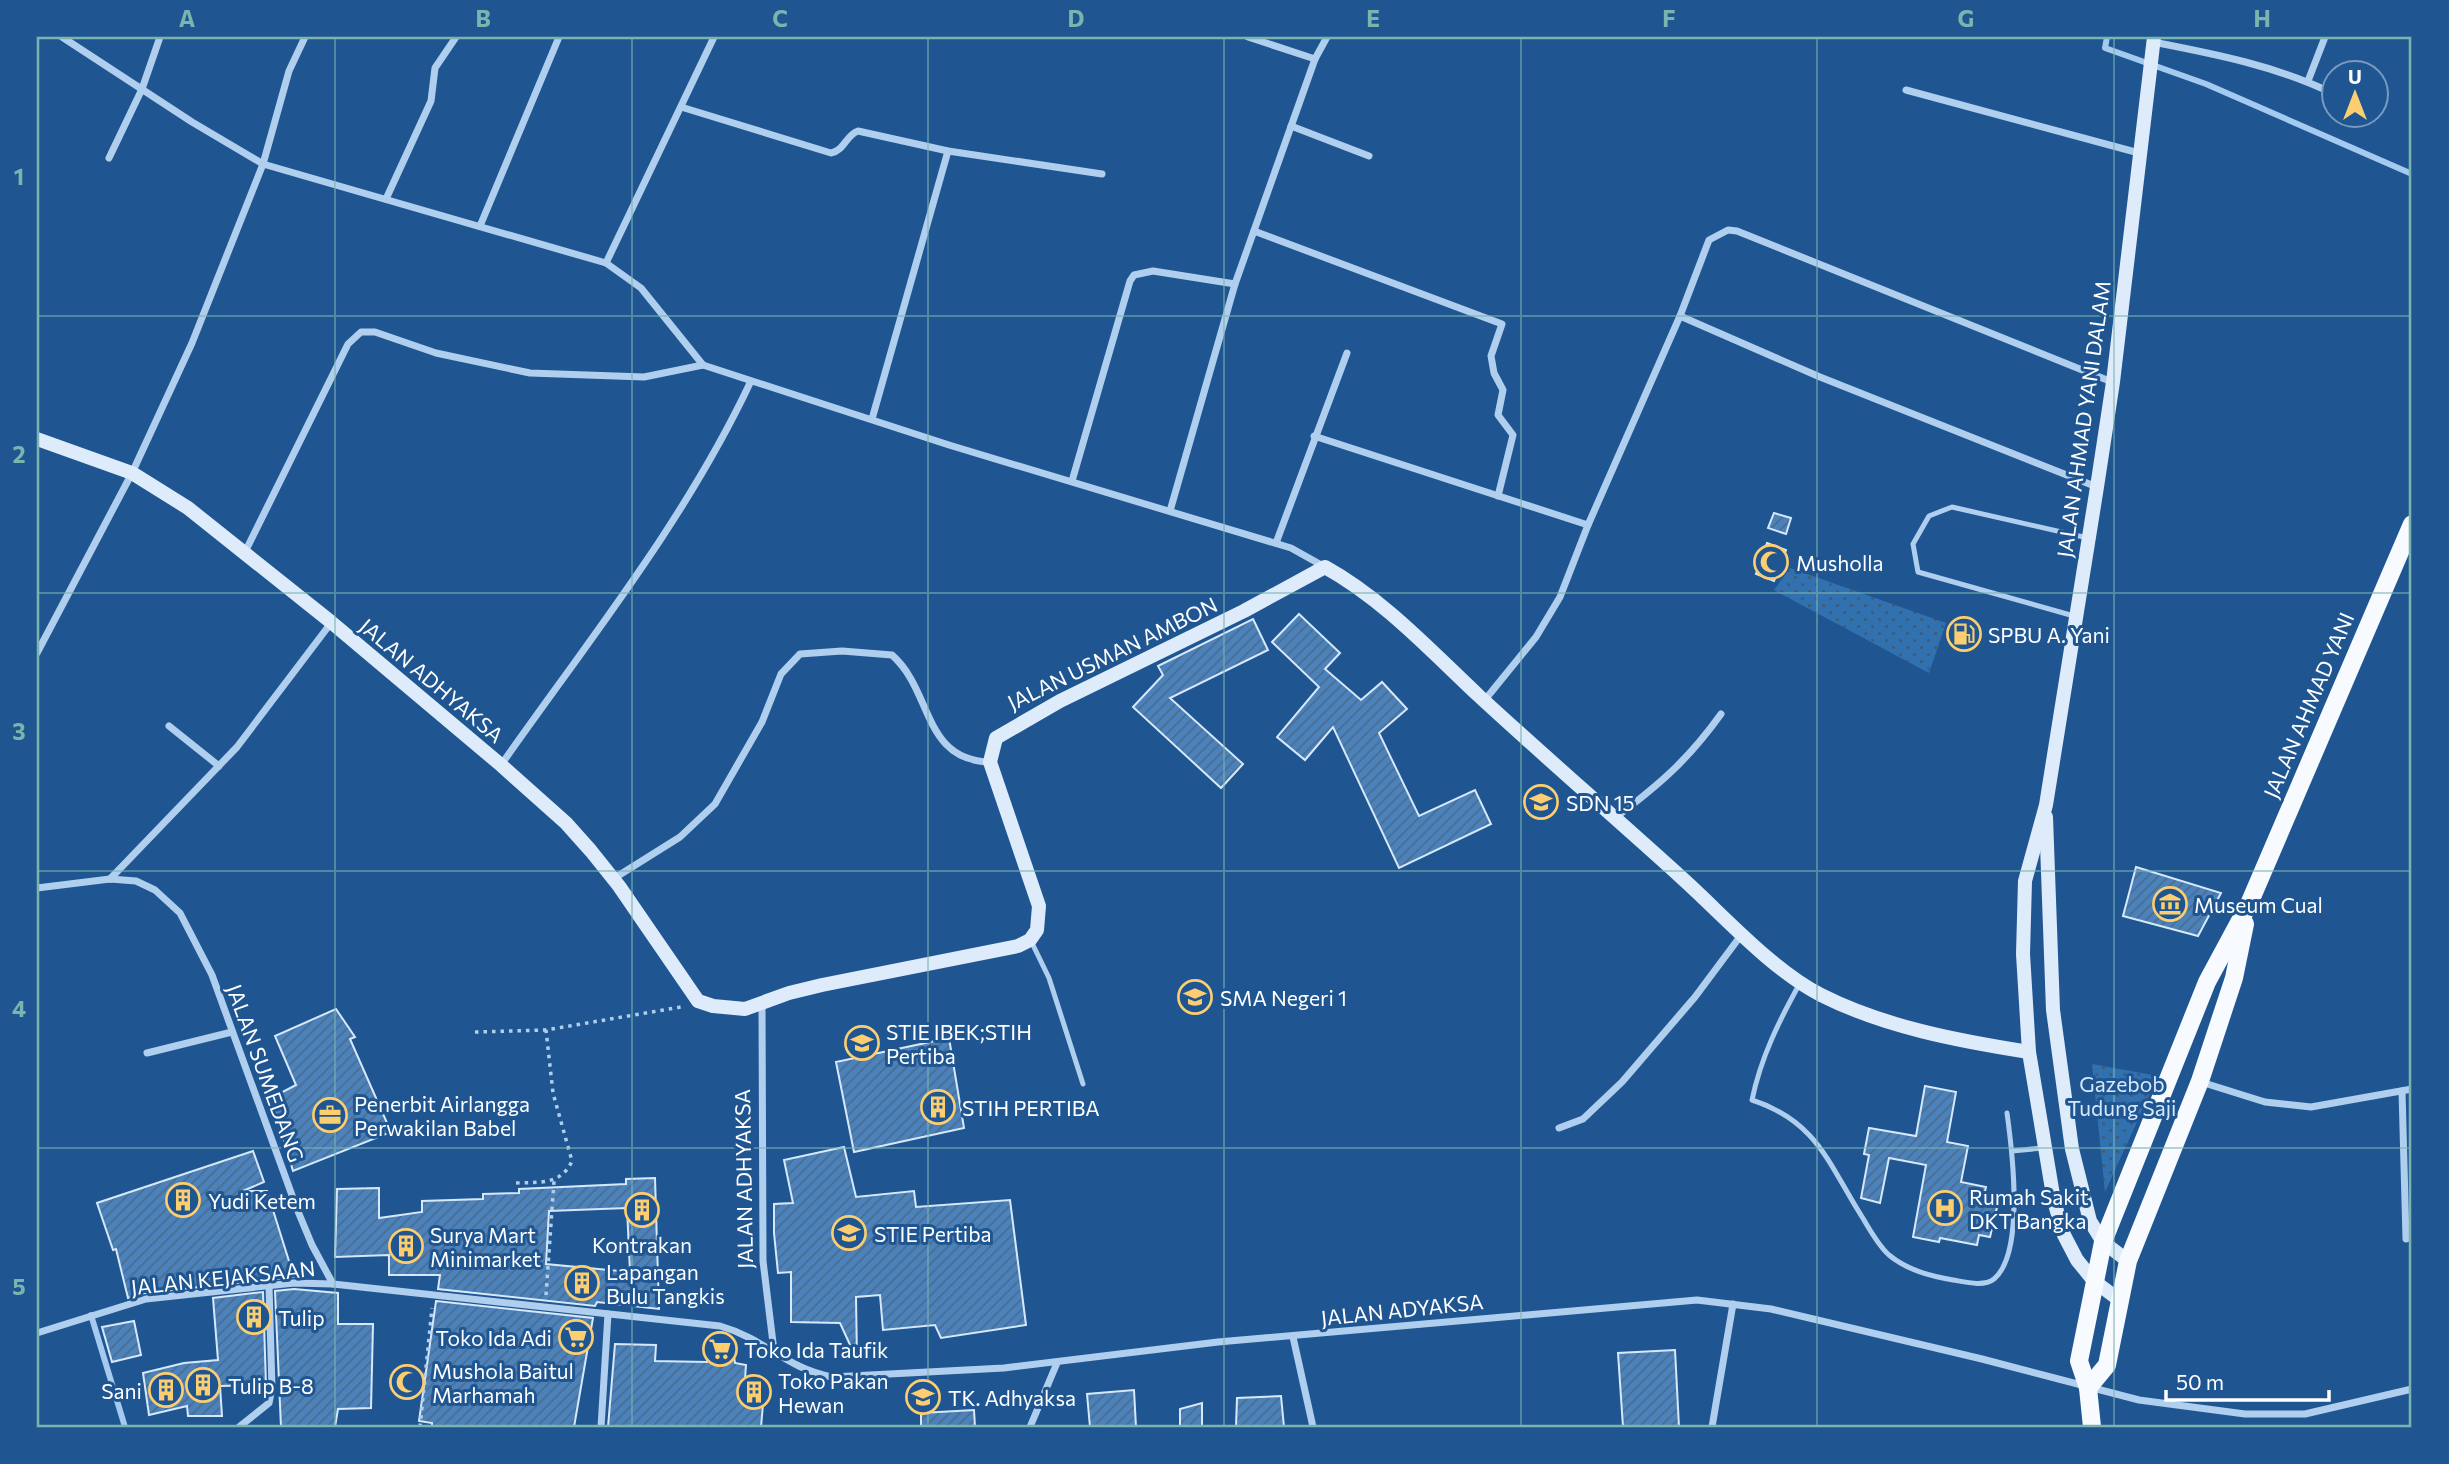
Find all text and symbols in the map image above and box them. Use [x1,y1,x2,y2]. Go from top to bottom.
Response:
text: A [179,4,196,32]
text: B [475,4,491,32]
text: C [772,4,788,32]
text: D [1068,4,1085,32]
text: E [1366,4,1380,32]
text: F [1662,4,1676,32]
text: G [1958,4,1974,32]
text: H [2253,4,2271,32]
north arrow [2320,60,2390,130]
text: U [2348,65,2362,88]
text: 1 [14,162,24,190]
street label: JALAN AHMAD YANI DALAM [2051,279,2115,559]
text: 2 [12,440,26,468]
mosque icon: Musholla [1752,543,1790,581]
place label: Musholla [1796,550,1884,575]
street label: JALAN USMAN AMBON [1003,591,1221,715]
street label: JALAN AHMAD YANI [2258,608,2358,802]
street label: JALAN ADHYAKSA [355,613,509,747]
fuel station icon: SPBU A. Yani [1945,615,1983,653]
place label: SPBU A. Yani [1988,622,2110,647]
text: 3 [12,717,26,745]
school or university icon: SDN 15 [1522,783,1560,821]
place label: SDN 15 [1566,790,1635,815]
museum icon: Museum Cual [2151,885,2189,923]
place label: Museum Cual [2194,892,2323,917]
school or university icon: SMA Negeri 1 [1176,978,1214,1016]
street label: JALAN SUMEDANG [222,981,310,1165]
place label: SMA Negeri 1 [1220,985,1347,1010]
text: 4 [12,994,26,1022]
place label: STIE IBEK;STIH Pertiba [886,1019,1032,1068]
school or university icon: STIE IBEK;STIH Pertiba [843,1024,881,1062]
park label: Gazebob Tudung Saji [2068,1071,2176,1120]
building icon: STIH PERTIBA [919,1088,957,1126]
street label: JALAN ADHYAKSA [729,1089,757,1269]
place label: Penerbit Airlangga Perwakilan Babel [354,1091,530,1140]
place label: STIH PERTIBA [962,1095,1100,1120]
office icon: Penerbit Airlangga Perwakilan Babel [311,1096,349,1134]
building icon: Yudi Ketem [164,1181,202,1219]
place label: Rumah Sakit DKT Bangka [1969,1184,2089,1233]
place label: Yudi Ketem [208,1188,316,1213]
hospital icon: Rumah Sakit DKT Bangka [1926,1189,1964,1227]
building icon: Kontrakan [623,1191,661,1229]
school or university icon: STIE Pertiba [830,1214,868,1252]
place label: STIE Pertiba [874,1221,992,1246]
place label: Surya Mart Minimarket [430,1222,541,1271]
building icon: Surya Mart Minimarket [387,1227,425,1265]
place label: Kontrakan [592,1232,692,1257]
street label: JALAN KEJAKSAAN [130,1255,316,1299]
place label: Lapangan Bulu Tangkis [606,1259,725,1308]
building icon: Lapangan Bulu Tangkis [563,1264,601,1302]
text: 5 [12,1272,26,1300]
street label: JALAN ADYAKSA [1319,1288,1485,1330]
building icon: Tulip [235,1298,273,1336]
place label: Tulip [278,1305,325,1330]
supermarket icon: Toko Ida Adi [557,1318,595,1356]
place label: Toko Ida Adi [436,1325,552,1350]
supermarket icon: Toko Ida Taufik [701,1330,739,1368]
place label: Toko Ida Taufik [744,1337,888,1362]
place label: Mushola Baitul Marhamah [432,1358,574,1407]
scale bar [2166,1359,2328,1403]
mosque icon: Mushola Baitul Marhamah [388,1363,426,1401]
building icon: Tulip B-8 [184,1366,222,1404]
place label: Toko Pakan Hewan [778,1368,888,1417]
text: 50 m [2176,1369,2224,1394]
building icon: Sani [147,1371,185,1409]
place label: Tulip B-8 [228,1373,314,1398]
building icon: Toko Pakan Hewan [735,1373,773,1411]
place label: Sani [101,1378,142,1403]
school or university icon: TK. Adhyaksa [904,1378,942,1416]
place label: TK. Adhyaksa [948,1385,1076,1410]

